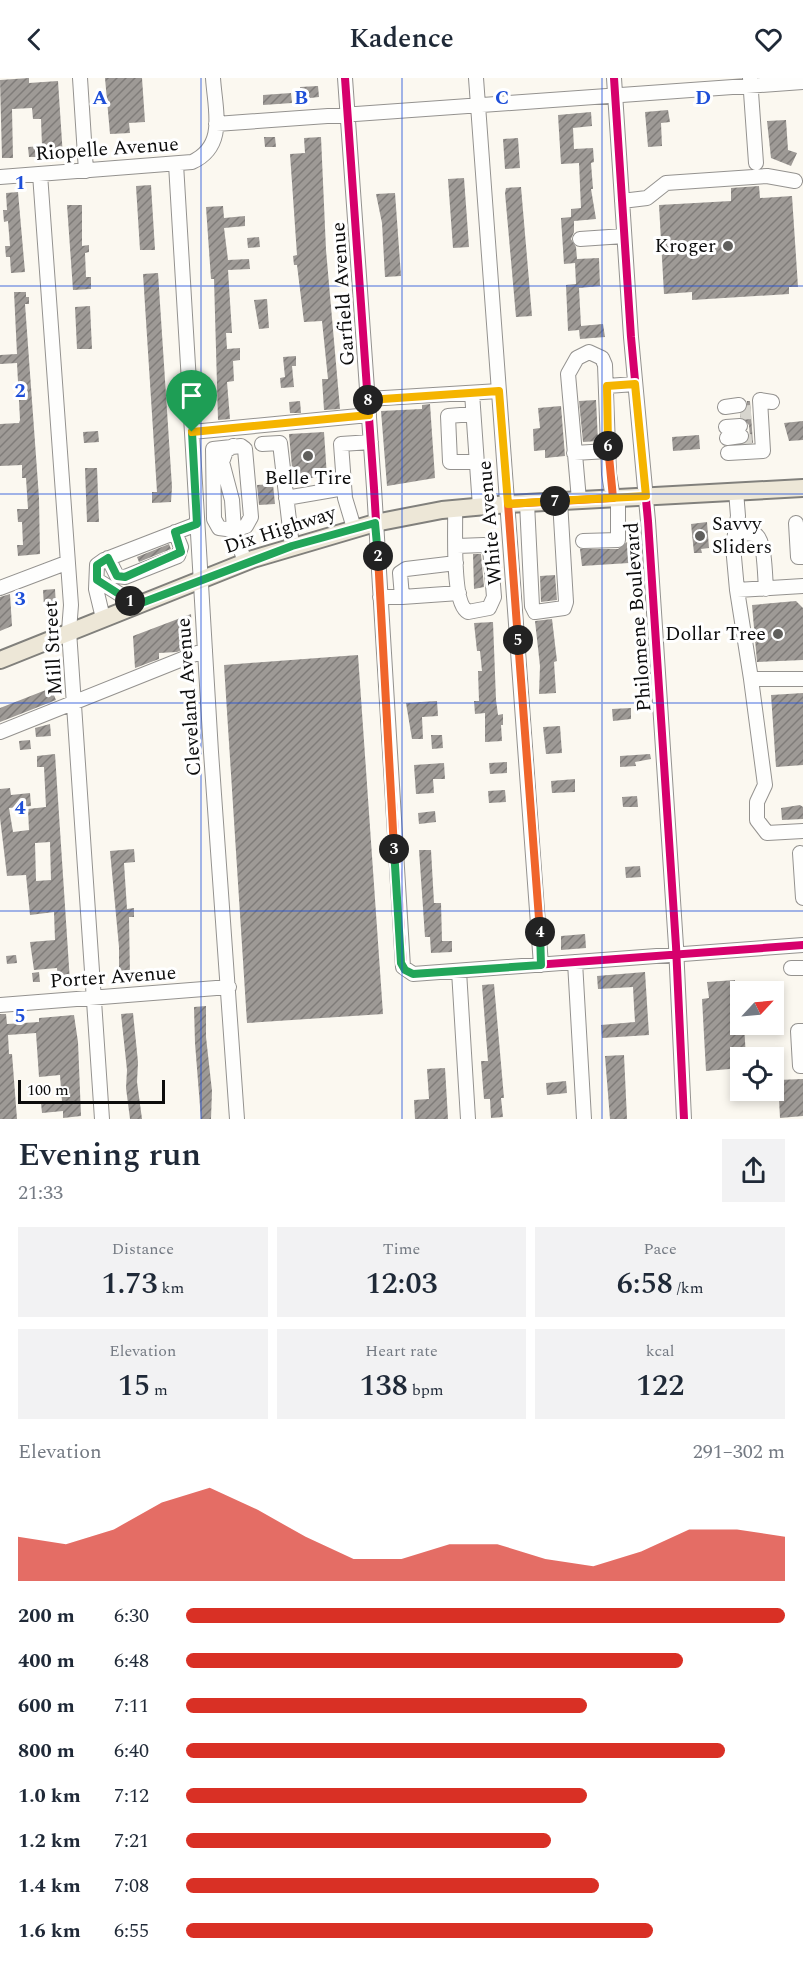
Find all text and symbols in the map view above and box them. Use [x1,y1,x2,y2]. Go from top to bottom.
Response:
text: Kadence [349,18,454,60]
icon: back [18,23,51,56]
icon: heart [752,23,785,56]
text: A [92,83,108,113]
text: B [294,83,308,113]
text: C [495,83,509,113]
text: D [695,83,711,113]
street label: Riopelle Avenue [34,129,180,169]
text: 1 [14,168,26,198]
street label: Garfield Avenue [323,221,363,367]
place label: Kroger [655,231,716,261]
marker: Kroger [721,239,735,253]
pin [166,370,217,432]
text: 2 [14,376,26,406]
icon: arrive [175,379,208,412]
pin: 8 [353,385,383,415]
text: 8 [364,388,372,412]
pin: 6 [593,431,623,461]
text: 6 [604,434,612,458]
marker: Belle Tire [301,449,315,463]
street label: White Avenue [470,459,510,587]
place label: Belle Tire [265,463,351,493]
pin: 7 [540,486,570,516]
text: 7 [551,489,559,513]
street label: Dix Highway [220,497,341,562]
place label: Savvy Sliders [712,509,772,562]
street label: Philomene Boulevard [616,521,660,713]
marker: Savvy Sliders [693,529,707,543]
pin: 2 [363,541,393,571]
text: 2 [374,544,382,568]
text: 3 [14,584,26,614]
pin: 1 [115,586,145,616]
text: 1 [126,589,134,613]
street label: Mill Street [36,600,70,696]
street label: Cleveland Avenue [168,617,210,777]
place label: Dollar Tree [665,619,766,649]
pin: 5 [503,625,533,655]
marker: Dollar Tree [771,627,785,641]
text: 5 [514,628,522,652]
text: 4 [14,793,26,823]
pin: 3 [379,834,409,864]
text: 3 [390,837,398,861]
pin: 4 [525,917,555,947]
text: 4 [536,920,544,944]
street label: Porter Avenue [49,958,177,996]
north arrow [730,981,784,1035]
map controls [730,981,784,1101]
text: 5 [14,1001,26,1031]
button: locate [730,1047,784,1101]
scale bar [18,1077,165,1104]
text: 100 m [27,1078,69,1102]
text: Evening run [18,1130,201,1180]
button: share [722,1139,785,1202]
text: 21:33 [18,1178,63,1208]
text: Distance [112,1237,174,1261]
text: Time [383,1237,420,1261]
text: Pace [644,1237,677,1261]
text: 1.73 [101,1261,158,1307]
text: 12:03 [365,1261,438,1307]
text: 6:58 [617,1261,673,1307]
text: km [158,1276,184,1300]
text: /km [673,1276,704,1300]
text: Elevation [109,1339,176,1363]
text: Heart rate [365,1339,438,1363]
text: kcal [646,1339,675,1363]
text: 15 [118,1363,150,1409]
text: 138 [359,1363,408,1409]
text: 122 [636,1363,684,1409]
text: m [150,1378,168,1402]
text: bpm [408,1378,444,1402]
text: Elevation [18,1437,102,1467]
text: 291–302 m [693,1437,785,1467]
text: 200 m [18,1601,75,1631]
text: 6:30 [114,1601,149,1631]
text: 400 m [18,1646,75,1676]
text: 6:48 [114,1646,149,1676]
text: 600 m [18,1691,75,1721]
text: 7:11 [114,1691,149,1721]
text: 800 m [18,1736,75,1766]
text: 6:40 [114,1736,149,1766]
text: 1.0 km [18,1781,81,1811]
text: 7:12 [114,1781,149,1811]
text: 1.2 km [18,1826,81,1856]
text: 7:21 [114,1826,149,1856]
text: 1.4 km [18,1871,81,1901]
text: 7:08 [114,1871,149,1901]
text: 1.6 km [18,1916,81,1946]
text: 6:55 [114,1916,149,1946]

